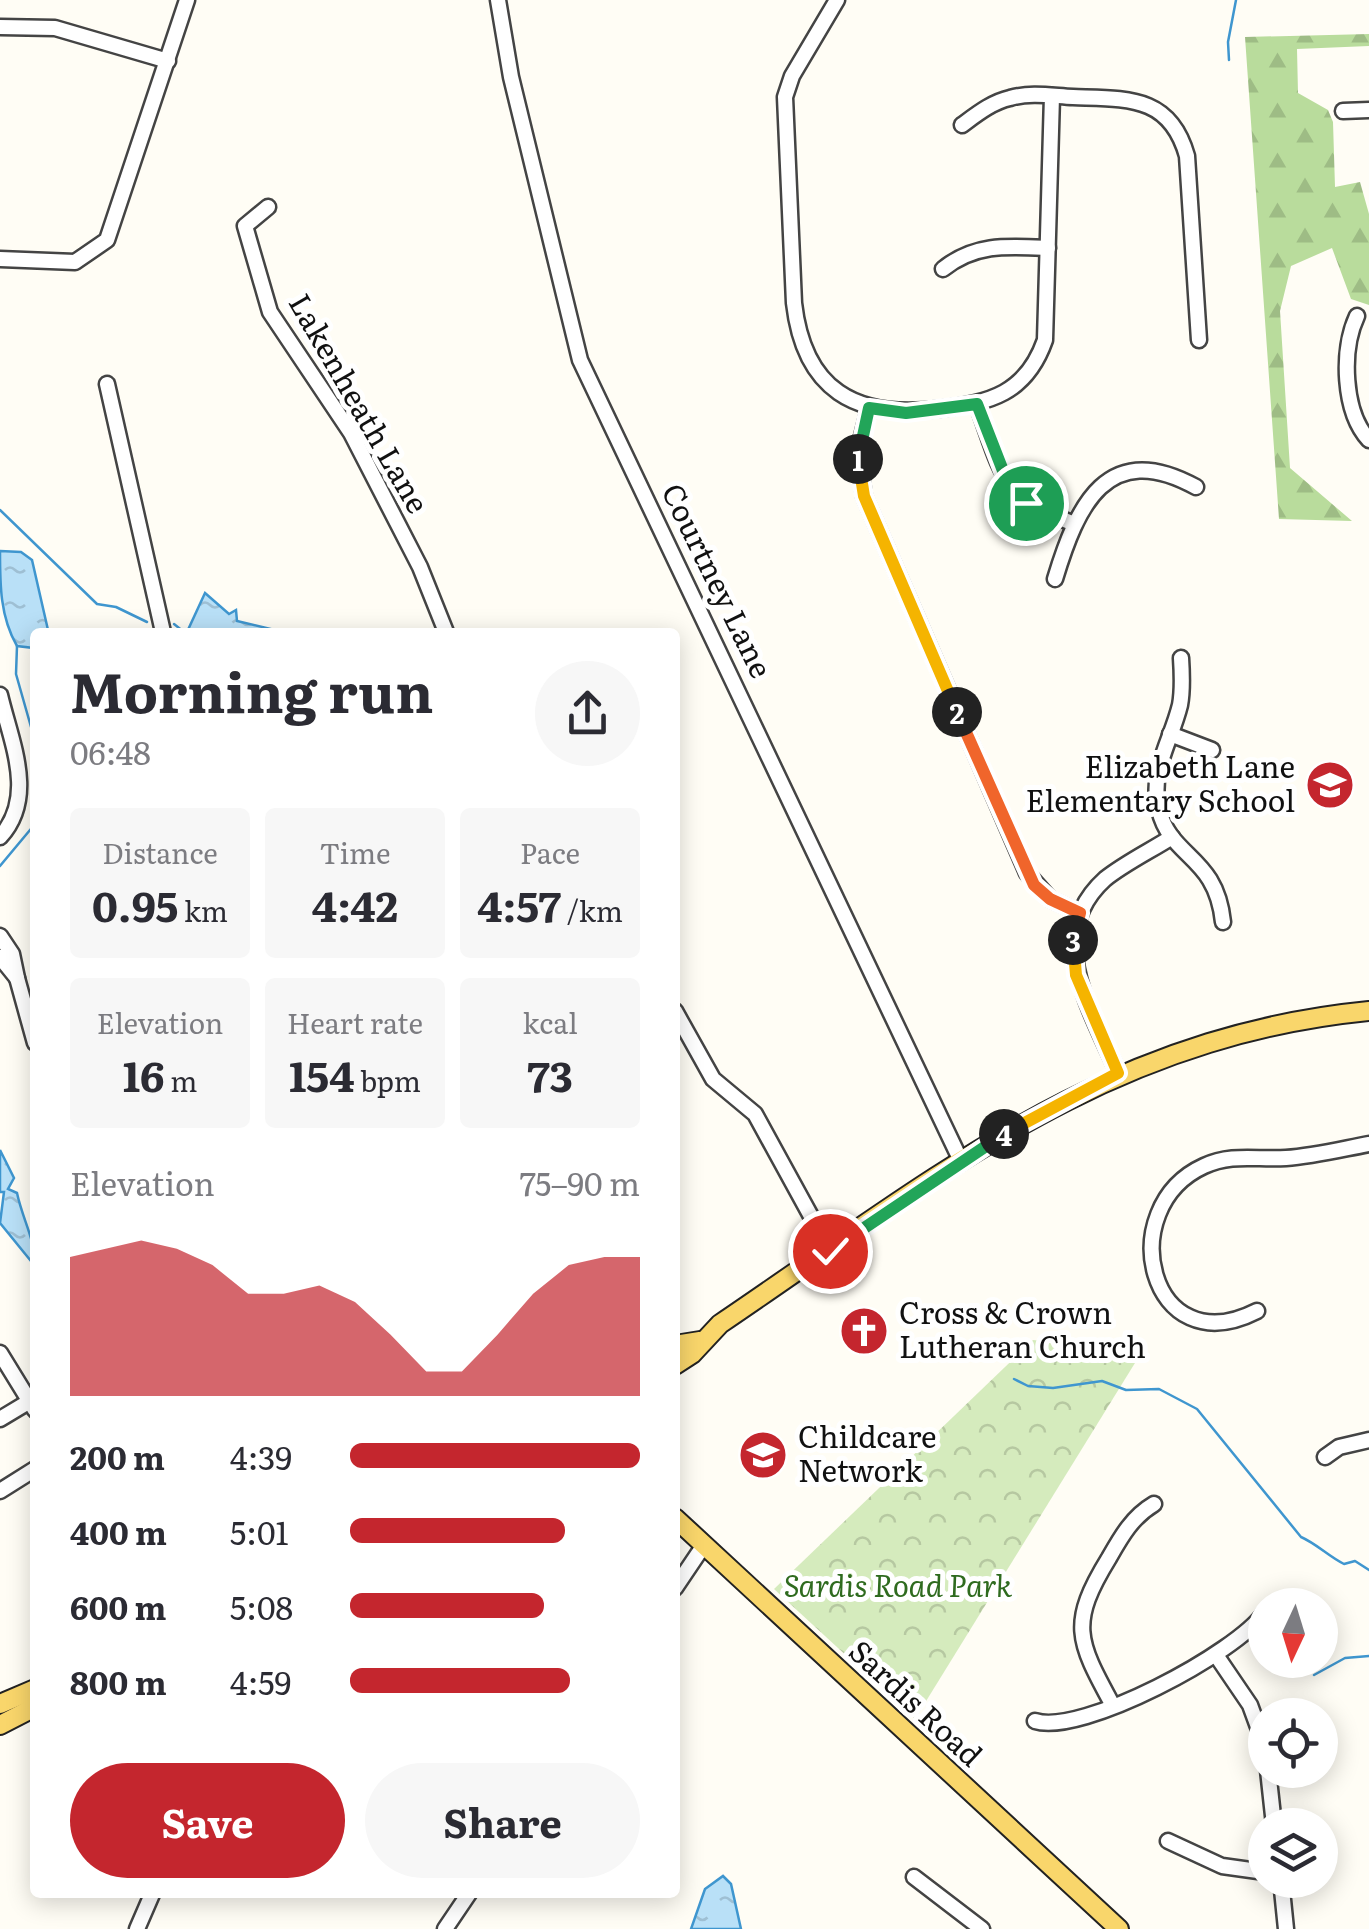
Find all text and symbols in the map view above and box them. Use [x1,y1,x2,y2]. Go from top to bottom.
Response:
street label: Lakenheath Lane [280,284,441,521]
pin: 1 [833,434,883,484]
text: 1 [852,438,864,480]
pin [984,461,1069,546]
street label: Courtney Lane [653,475,785,684]
icon: arrive [999,476,1054,531]
text: Morning run [70,648,433,730]
button: share [535,661,640,766]
pin: 2 [932,687,982,737]
text: 2 [949,691,965,733]
text: 06:48 [70,727,151,775]
place label: Elizabeth Lane Elementary School [1026,743,1295,821]
school or university icon: Elizabeth Lane Elementary School [1304,759,1356,811]
text: Distance [102,831,218,873]
text: Time [319,831,391,873]
text: Pace [520,831,580,873]
text: 0.95 [92,873,178,935]
text: 4:42 [312,873,398,935]
text: 4:57 [477,873,561,935]
text: km [178,889,228,931]
text: /km [561,889,623,931]
pin: 3 [1048,915,1098,965]
text: 3 [1065,919,1081,961]
text: Elevation [97,1001,223,1043]
text: Heart rate [287,1001,423,1043]
text: kcal [522,1001,578,1043]
text: 16 [123,1043,165,1105]
text: 154 [289,1043,355,1105]
text: 73 [527,1043,573,1105]
text: m [165,1059,197,1101]
text: bpm [355,1059,421,1101]
pin: 4 [979,1109,1029,1159]
text: 4 [996,1113,1012,1155]
text: Elevation [70,1158,215,1206]
text: 75–90 m [520,1158,640,1206]
pin [788,1209,873,1294]
icon: check [803,1224,858,1279]
place label: Cross & Crown Lutheran Church [899,1289,1146,1367]
church icon: Cross & Crown Lutheran Church [838,1305,890,1357]
place label: Childcare Network [798,1413,937,1491]
school or university icon: Childcare Network [737,1429,789,1481]
text: 200 m [70,1432,165,1480]
text: 4:39 [230,1432,292,1480]
text: 400 m [70,1507,167,1555]
text: 5:01 [230,1507,288,1555]
park label: Sardis Road Park [784,1562,1013,1606]
text: 600 m [70,1582,166,1630]
text: 5:08 [230,1582,293,1630]
north arrow [1248,1588,1338,1678]
map controls [1248,1588,1338,1898]
street label: Sardis Road [841,1628,994,1775]
text: 800 m [70,1657,167,1705]
text: 4:59 [230,1657,291,1705]
button: locate [1248,1698,1338,1788]
button: Save [70,1763,345,1878]
button: Share [365,1763,640,1878]
button: layers [1248,1808,1338,1898]

